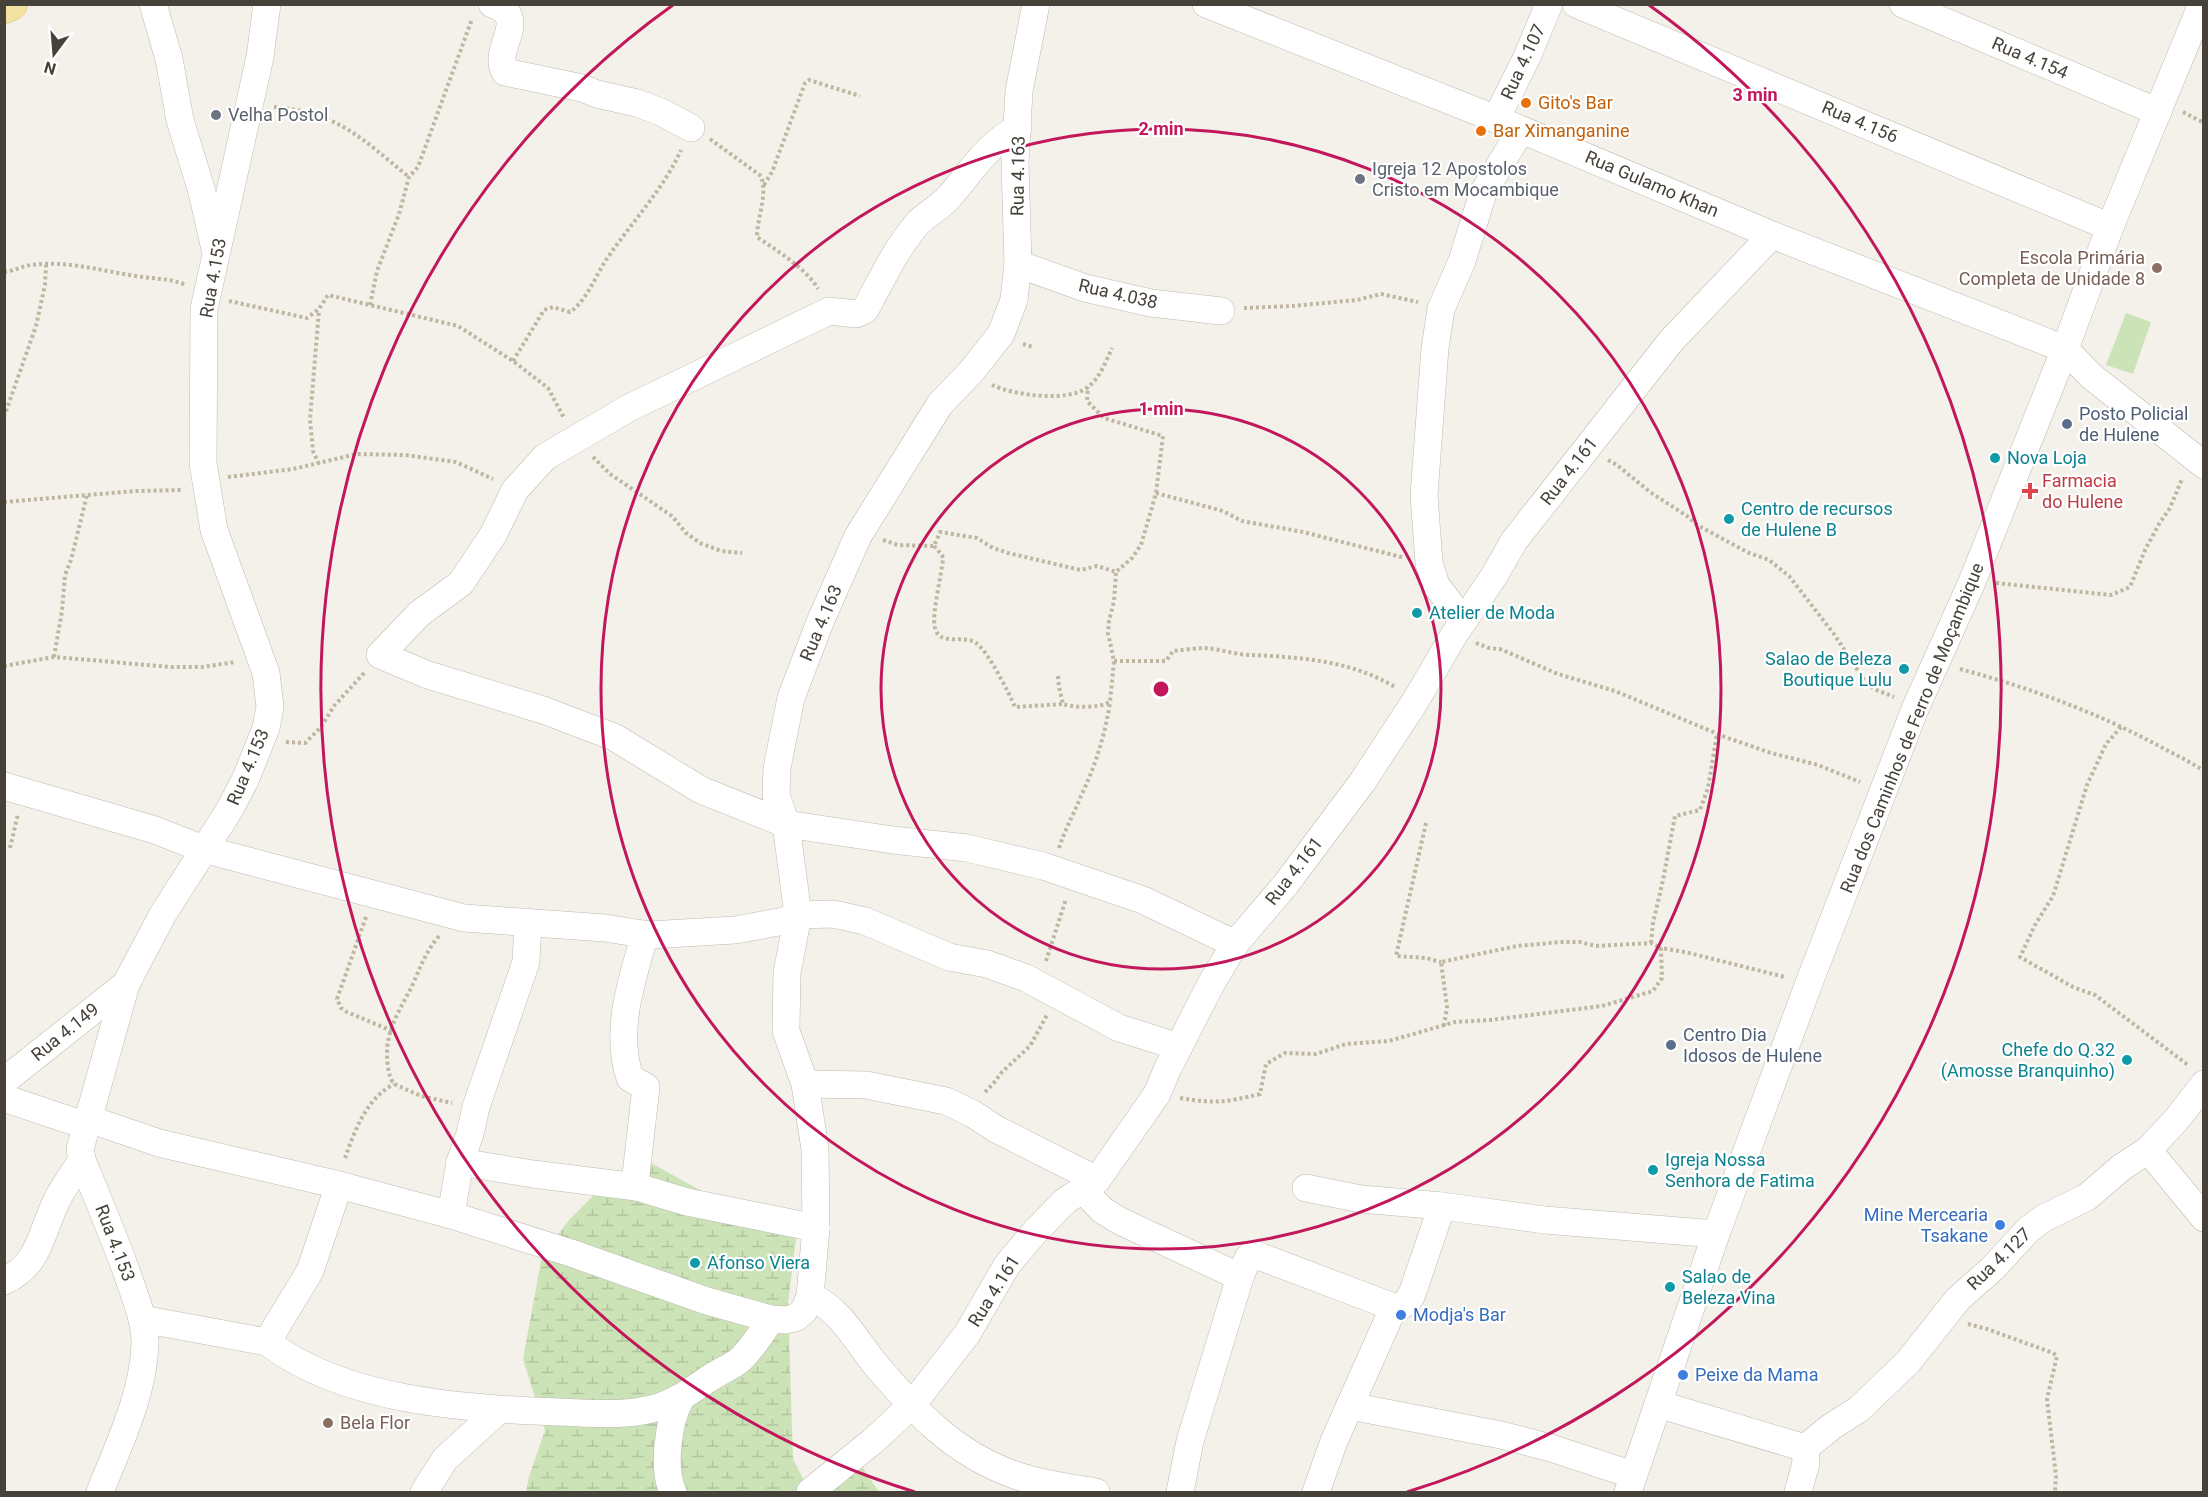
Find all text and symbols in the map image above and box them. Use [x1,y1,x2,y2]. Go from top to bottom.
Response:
street label: Rua 4.107 [1496,21,1549,103]
north arrow [24,24,84,84]
street label: Rua 4.154 [1989,32,2071,83]
text: N [42,57,58,79]
text: 3 min [1732,84,1778,105]
place label: Gito's Bar [1538,92,1613,113]
marker: Gito's Bar [1519,96,1533,110]
street label: Rua 4.156 [1819,96,1901,147]
place label: Velha Postol [228,104,328,125]
marker: Velha Postol [209,108,223,122]
text: 2 min [1138,118,1184,139]
place label: Bar Ximanganine [1493,120,1629,141]
marker: Bar Ximanganine [1474,124,1488,138]
street label: Rua 4.163 [1006,136,1029,216]
street label: Rua Gulamo Khan [1582,146,1722,221]
place label: Igreja 12 Apostolos Cristo em Mocambique [1372,158,1559,200]
marker: Igreja 12 Apostolos Cristo em Mocambique [1353,172,1367,186]
street label: Rua 4.153 [195,236,230,319]
place label: Escola Primária Completa de Unidade 8 [1959,247,2145,289]
marker: Escola Primária Completa de Unidade 8 [2150,261,2164,275]
street label: Rua 4.038 [1077,274,1160,313]
text: 1 min [1138,398,1184,419]
place label: Posto Policial de Hulene [2079,403,2188,445]
marker: Posto Policial de Hulene [2060,417,2074,431]
street label: Rua 4.161 [1536,433,1602,509]
place label: Nova Loja [2007,447,2087,468]
marker: Nova Loja [1988,451,2002,465]
place label: Farmacia do Hulene [2042,470,2123,512]
marker: Farmacia do Hulene [2023,484,2037,498]
place label: Centro de recursos de Hulene B [1741,498,1893,540]
marker: Centro de recursos de Hulene B [1722,512,1736,526]
street label: Rua dos Caminhos de Ferro de Moçambique [1835,560,1988,896]
street label: Rua 4.163 [795,582,846,664]
place label: Atelier de Moda [1429,602,1555,623]
marker: Atelier de Moda [1410,606,1424,620]
place label: Salao de Beleza Boutique Lulu [1765,648,1892,690]
marker: Salao de Beleza Boutique Lulu [1897,662,1911,676]
centre of rings [1151,679,1171,699]
street label: Rua 4.153 [222,726,273,808]
street label: Rua 4.161 [1261,833,1327,909]
street label: Rua 4.149 [27,998,103,1065]
place label: Centro Dia Idosos de Hulene [1683,1024,1822,1066]
marker: Centro Dia Idosos de Hulene [1664,1038,1678,1052]
place label: Chefe do Q.32 (Amosse Branquinho) [1941,1039,2115,1082]
marker: Chefe do Q.32 (Amosse Branquinho) [2120,1053,2134,1067]
place label: Igreja Nossa Senhora de Fatima [1665,1149,1815,1191]
marker: Igreja Nossa Senhora de Fatima [1646,1163,1660,1177]
street label: Rua 4.153 [91,1201,140,1284]
place label: Mine Mercearia Tsakane [1864,1204,1988,1246]
marker: Mine Mercearia Tsakane [1993,1218,2007,1232]
street label: Rua 4.127 [1962,1223,2035,1294]
street label: Rua 4.161 [963,1251,1024,1330]
place label: Afonso Viera [707,1252,810,1273]
marker: Afonso Viera [688,1256,702,1270]
place label: Salao de Beleza Vina [1682,1266,1775,1308]
marker: Salao de Beleza Vina [1663,1280,1677,1294]
place label: Modja's Bar [1413,1304,1506,1325]
marker: Modja's Bar [1394,1308,1408,1322]
place label: Peixe da Mama [1695,1364,1818,1385]
marker: Peixe da Mama [1676,1368,1690,1382]
place label: Bela Flor [340,1412,410,1433]
marker: Bela Flor [321,1416,335,1430]

